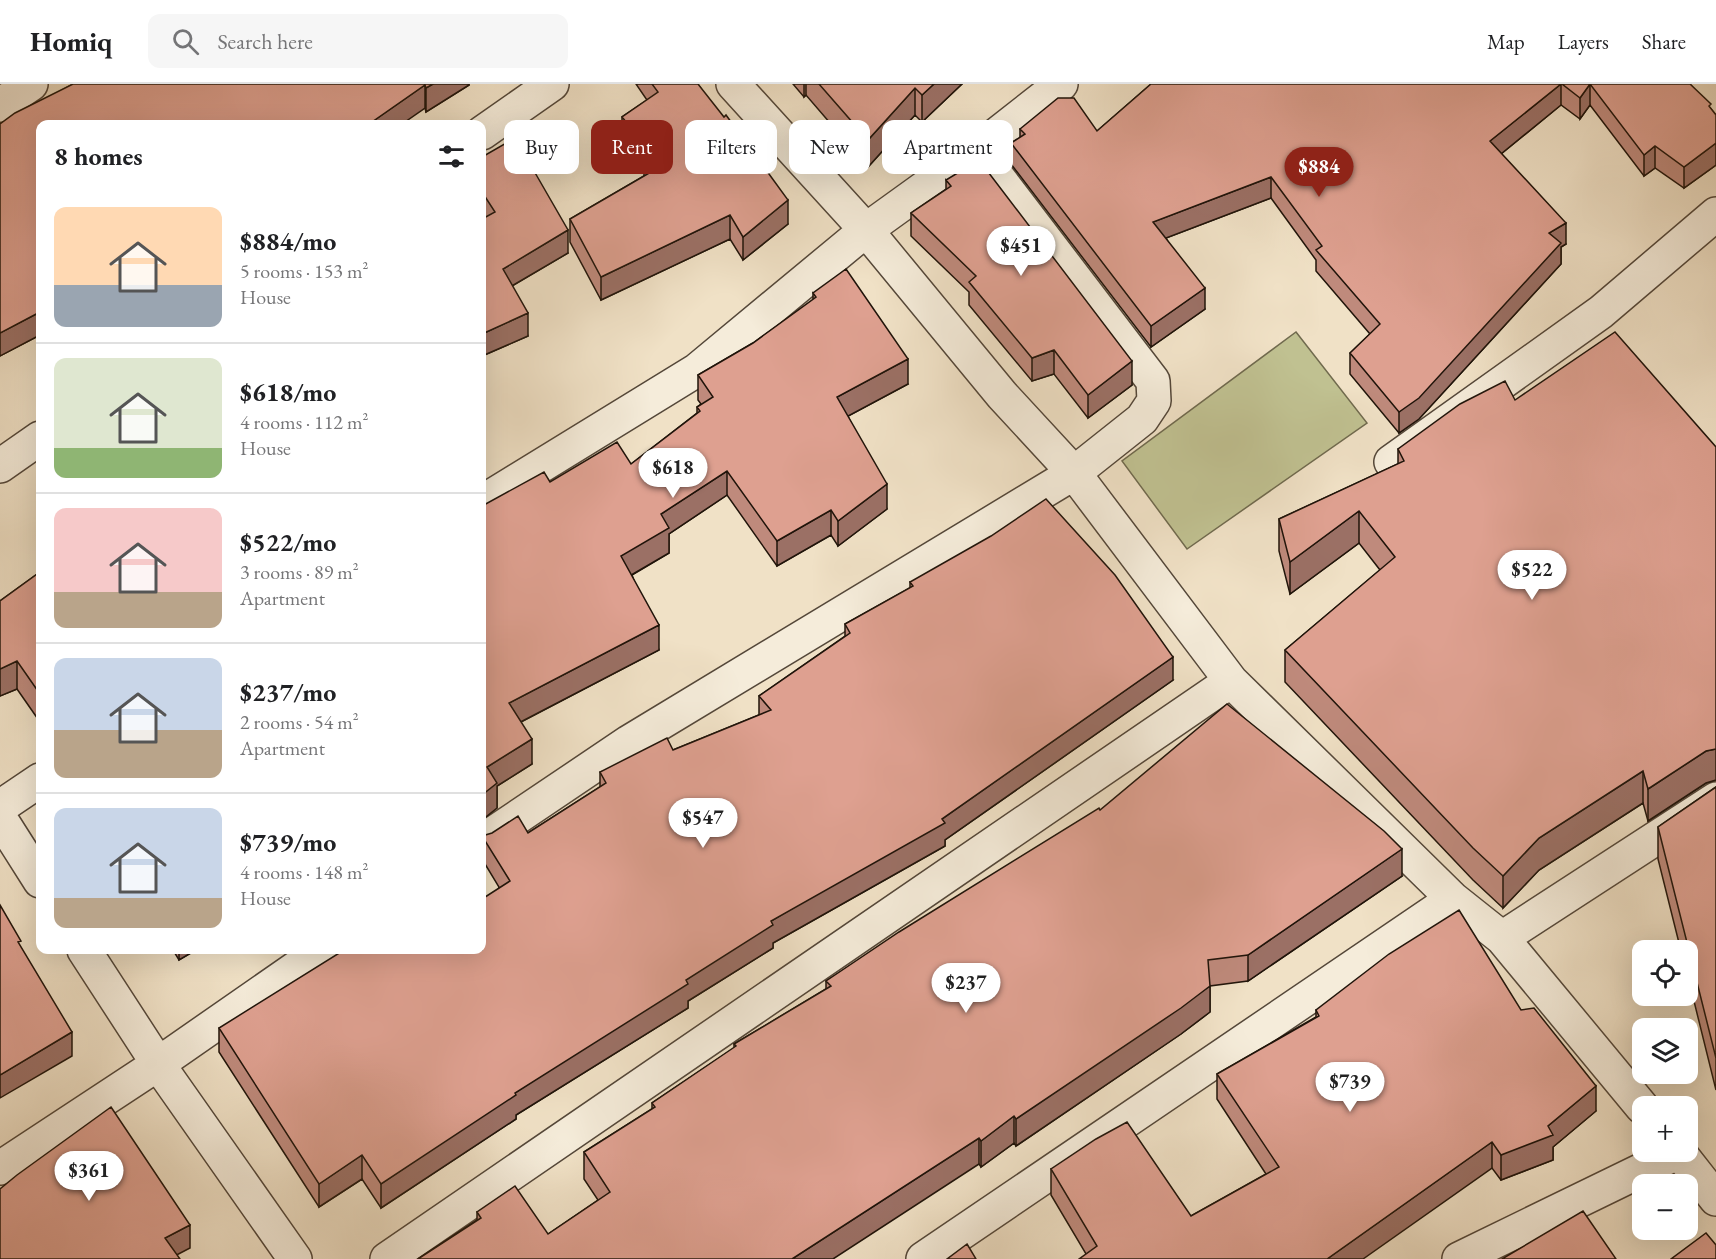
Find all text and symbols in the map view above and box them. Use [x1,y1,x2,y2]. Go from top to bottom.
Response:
search box [148,14,568,68]
text: Homiq [30,23,112,59]
icon: search [169,25,202,58]
text: Search here [217,27,313,56]
text: Map [1487,28,1525,55]
text: Layers [1558,28,1609,55]
text: Share [1642,28,1686,55]
chip: Buy [504,120,579,174]
chip: Rent [591,120,673,174]
chip: Filters [685,120,777,174]
chip: New [789,120,870,174]
chip: Apartment [882,120,1013,174]
text: 8 homes [54,139,143,173]
icon: filters [435,140,468,173]
pin: $884 [1283,147,1355,198]
text: $884 [1299,153,1339,179]
text: $884/mo [240,224,336,258]
pin: $451 [985,226,1057,277]
icon: home [102,231,174,303]
text: $451 [1001,232,1041,258]
text: 5 rooms · 153 m² [240,258,368,284]
text: House [240,284,291,310]
text: $618/mo [240,375,336,409]
icon: home [102,382,174,454]
text: 4 rooms · 112 m² [240,409,368,435]
text: House [240,435,291,461]
pin: $618 [637,448,709,499]
text: $618 [653,454,693,480]
text: $522/mo [240,525,336,559]
icon: home [102,532,174,604]
pin: $522 [1496,550,1568,601]
text: $522 [1512,556,1552,582]
text: 3 rooms · 89 m² [240,559,359,585]
text: Apartment [240,585,325,611]
text: $237/mo [240,675,336,709]
icon: home [102,682,174,754]
text: 2 rooms · 54 m² [240,709,359,735]
text: Apartment [240,735,325,761]
pin: $547 [667,798,739,849]
text: $547 [683,804,723,830]
text: $739/mo [240,825,336,859]
icon: home [102,832,174,904]
text: 4 rooms · 148 m² [240,859,368,885]
text: House [240,885,291,911]
map controls [1632,940,1698,1240]
button: locate [1632,940,1698,1006]
pin: $237 [930,963,1002,1014]
text: $237 [946,969,986,995]
button: layers [1632,1018,1698,1084]
pin: $739 [1314,1062,1386,1113]
text: $739 [1330,1068,1370,1094]
button: + [1632,1096,1698,1162]
pin: $361 [53,1151,125,1202]
text: $361 [69,1157,109,1183]
button: − [1632,1174,1698,1240]

